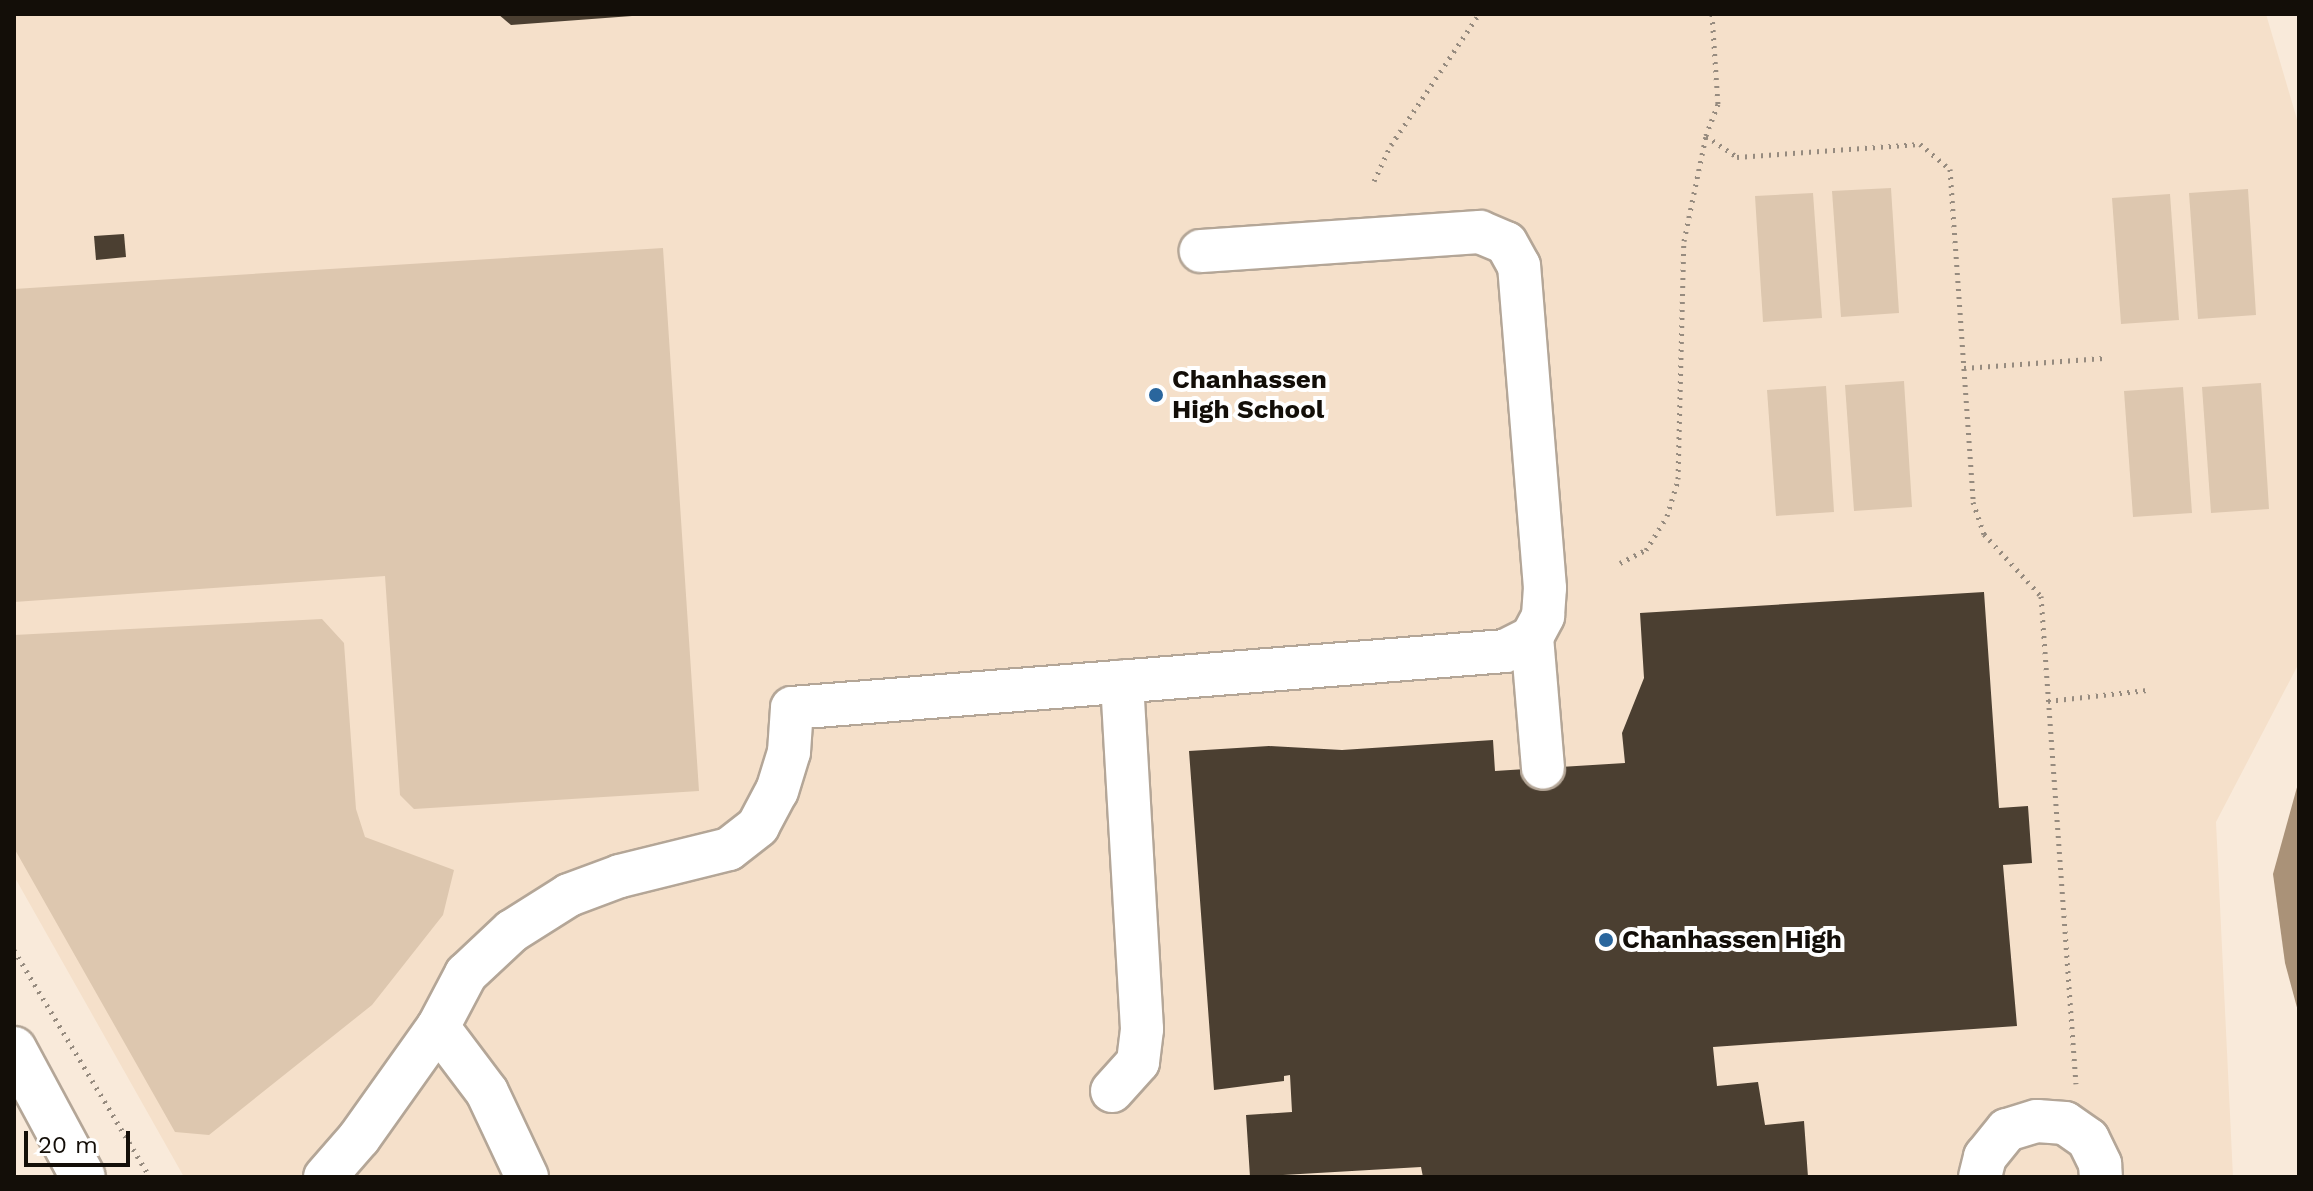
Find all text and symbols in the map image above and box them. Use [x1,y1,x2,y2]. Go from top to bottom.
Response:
place label: Chanhassen High School [1172,364,1327,426]
marker: Chanhassen High School [1147,386,1165,404]
place label: Chanhassen High [1622,924,1842,956]
marker: Chanhassen High [1597,931,1615,949]
scale bar [28,1115,134,1165]
text: 20 m [38,1131,98,1159]

